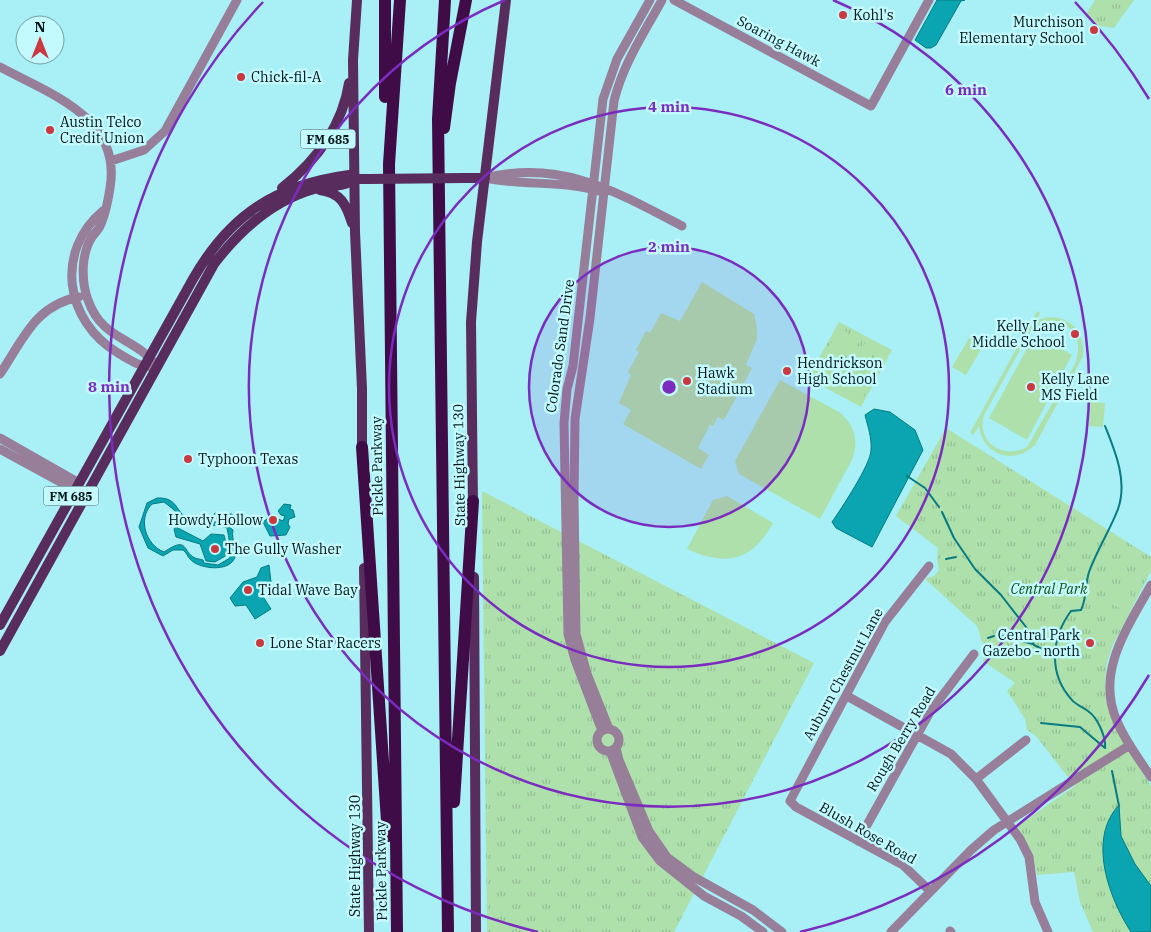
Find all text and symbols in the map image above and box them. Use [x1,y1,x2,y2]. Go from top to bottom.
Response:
place label: Kohl's [853,6,894,24]
marker: Kohl's [837,9,849,21]
street label: Soaring Hawk [734,11,825,71]
place label: Murchison Elementary School [959,13,1084,47]
north arrow [15,15,65,65]
text: N [34,18,46,36]
marker: Murchison Elementary School [1088,24,1100,36]
place label: Chick-fil-A [251,68,322,86]
marker: Chick-fil-A [235,71,247,83]
text: 6 min [945,80,987,99]
text: 4 min [648,97,690,116]
place label: Austin Telco Credit Union [60,113,144,147]
marker: Austin Telco Credit Union [44,124,56,136]
road number: FM 685 [300,130,356,148]
text: 2 min [648,237,690,256]
street label: Colorado Sand Drive [542,278,578,414]
place label: Kelly Lane Middle School [972,317,1065,351]
marker: Kelly Lane Middle School [1069,328,1081,340]
place label: Hendrickson High School [797,354,883,388]
place label: Hawk Stadium [697,364,753,398]
marker: Hendrickson High School [781,365,793,377]
place label: Kelly Lane MS Field [1041,370,1110,404]
marker: Hawk Stadium [681,375,693,387]
text: 8 min [88,377,130,396]
centre of rings [660,378,678,396]
marker: Kelly Lane MS Field [1025,381,1037,393]
street label: State Highway 130 [449,404,469,526]
street label: Pickle Parkway [367,415,387,516]
place label: Typhoon Texas [198,450,298,468]
marker: Typhoon Texas [182,453,194,465]
road number: FM 685 [44,486,98,506]
place label: Howdy Hollow [168,511,263,529]
marker: Howdy Hollow [267,514,279,526]
place label: The Gully Washer [225,540,342,558]
marker: The Gully Washer [209,543,221,555]
park label: Central Park [1011,580,1088,598]
place label: Tidal Wave Bay [258,581,358,599]
marker: Tidal Wave Bay [242,584,254,596]
street label: Auburn Chestnut Lane [799,605,887,743]
place label: Central Park Gazebo - north [982,626,1081,660]
place label: Lone Star Racers [270,634,381,652]
marker: Lone Star Racers [254,637,266,649]
marker: Central Park Gazebo - north [1084,637,1096,649]
street label: Rough Berry Road [863,683,940,795]
street label: State Highway 130 [346,795,364,917]
street label: Blush Rose Road [816,798,920,868]
street label: Pickle Parkway [371,820,391,921]

